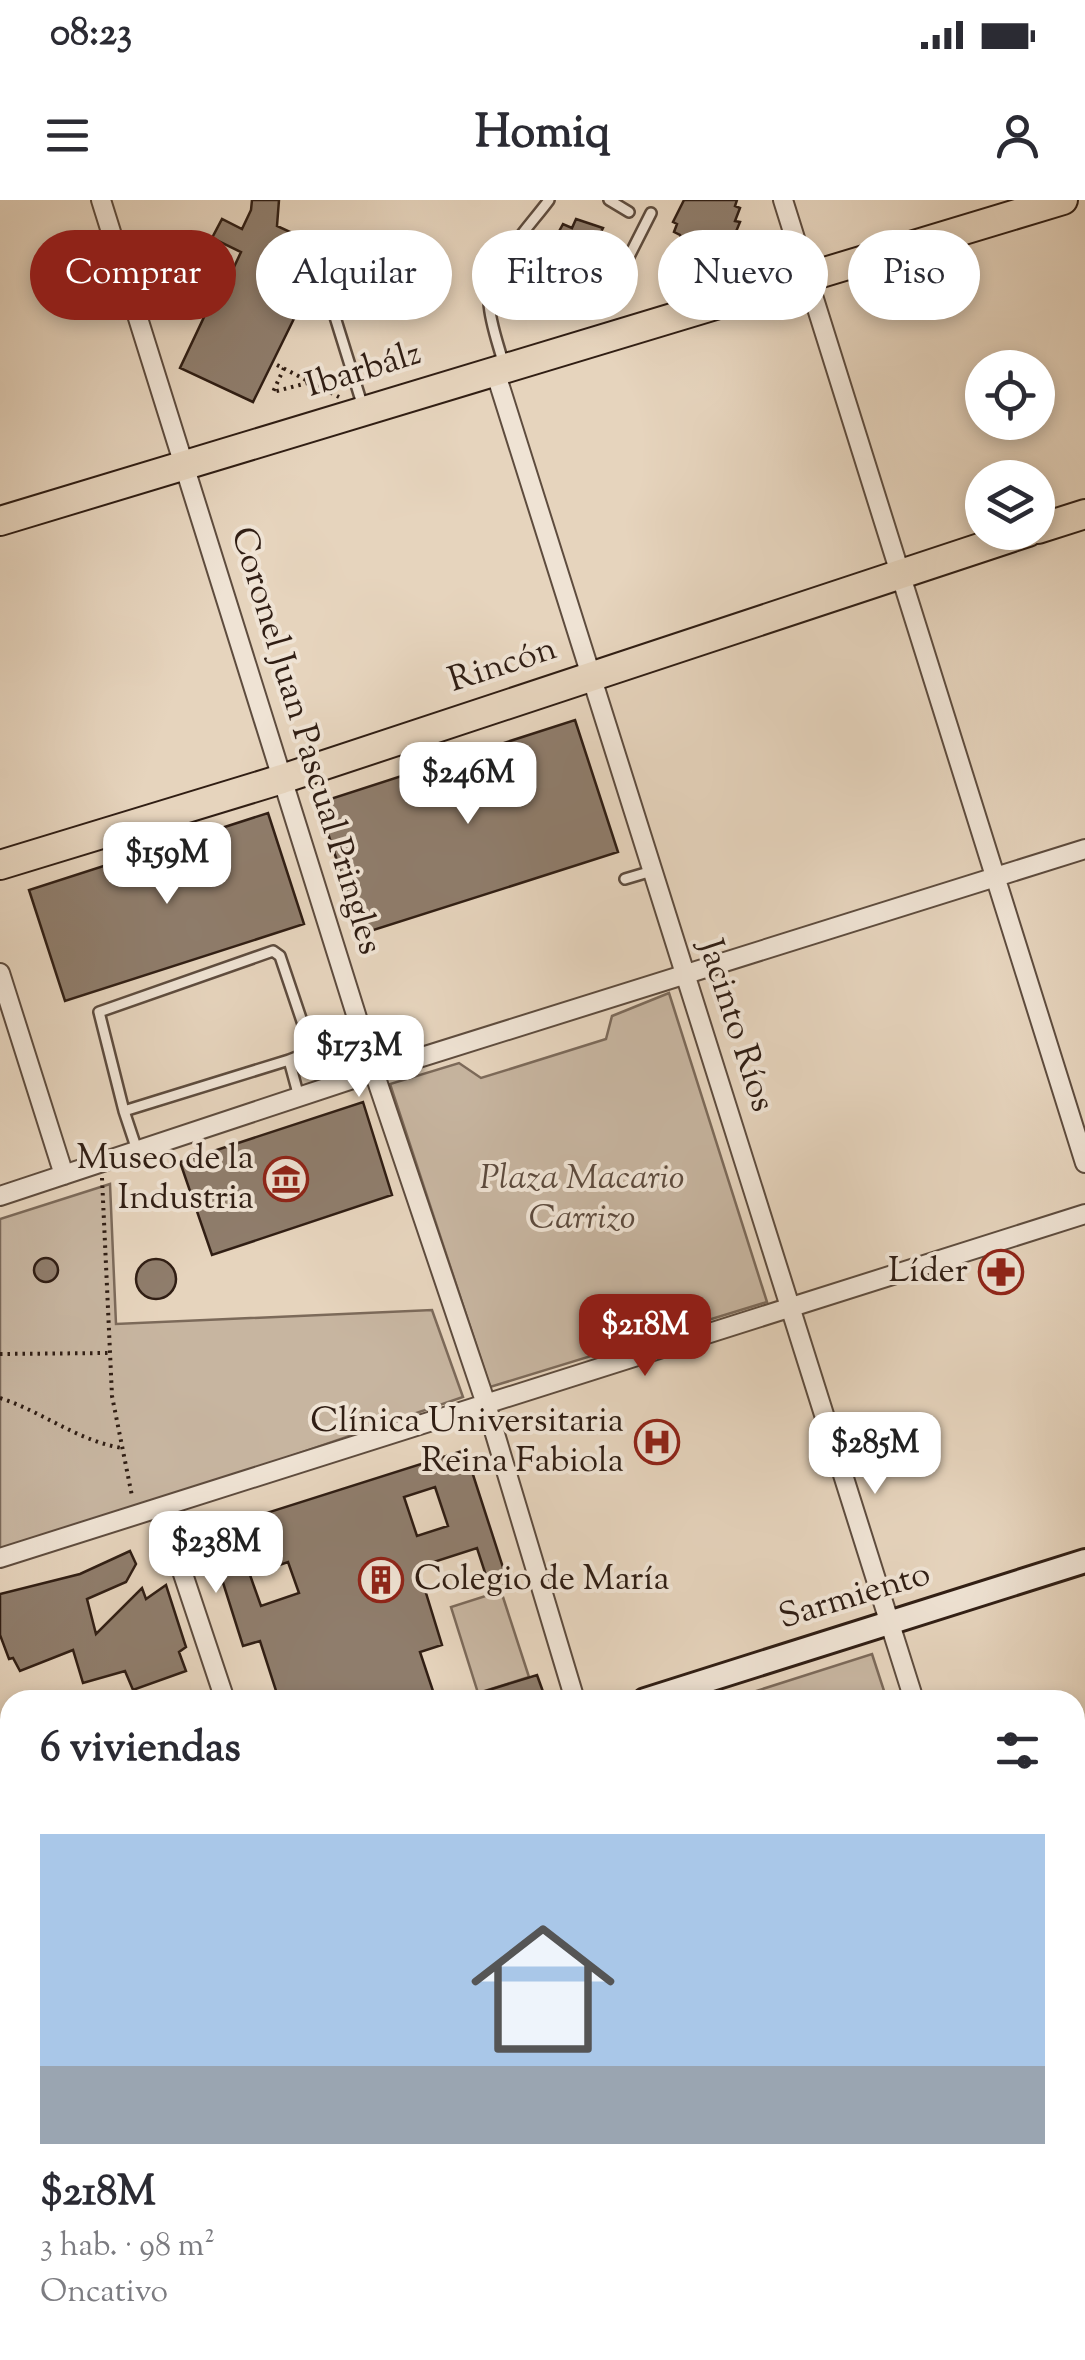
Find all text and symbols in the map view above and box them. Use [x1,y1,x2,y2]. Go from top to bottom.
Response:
text: 08:23 [50,8,132,62]
text: Homiq [475,103,610,168]
icon: menu [40,108,95,163]
icon: person [990,108,1045,163]
chip: Comprar [30,230,236,320]
chip: Alquilar [256,230,452,320]
chip: Filtros [472,230,638,320]
chip: Nuevo [658,230,828,320]
chip: Piso [848,230,980,320]
street label: Ibarbálz [300,329,428,413]
map controls [965,350,1055,550]
button: locate [965,350,1055,440]
button: layers [965,460,1055,550]
street label: Coronel Juan Pascual Pringles [216,521,394,961]
street label: Rincón [442,625,564,707]
pin: $246M [398,742,538,827]
text: $246M [421,751,515,797]
pin: $159M [97,822,237,907]
text: $159M [125,831,209,877]
street label: Jacinto Ríos [683,931,787,1119]
pin: $173M [289,1015,429,1100]
text: $173M [316,1024,402,1070]
place label: Museo de la Industria [76,1134,254,1225]
park label: Plaza Macario Carrizo [480,1154,684,1245]
museum icon: Museo de la Industria [263,1156,309,1202]
place label: Líder [888,1247,968,1298]
pharmacy icon: Líder [978,1249,1024,1295]
pin: $218M [575,1294,715,1379]
text: $218M [601,1303,689,1349]
place label: Clínica Universitaria Reina Fabiola [310,1397,624,1488]
pin: $285M [805,1412,945,1497]
hospital icon: Clínica Universitaria Reina Fabiola [634,1419,680,1465]
text: $285M [831,1421,919,1467]
pin: $238M [146,1511,286,1596]
text: $238M [171,1520,261,1566]
street label: Sarmiento [773,1550,937,1644]
place label: Colegio de María [414,1555,670,1606]
building icon: Colegio de María [358,1557,404,1603]
text: 6 viviendas [40,1720,241,1780]
icon: filters [990,1723,1045,1778]
icon: home [453,1899,633,2079]
text: $218M [40,2164,156,2224]
text: 3 hab. · 98 m² [40,2224,215,2270]
text: Oncativo [40,2270,168,2316]

